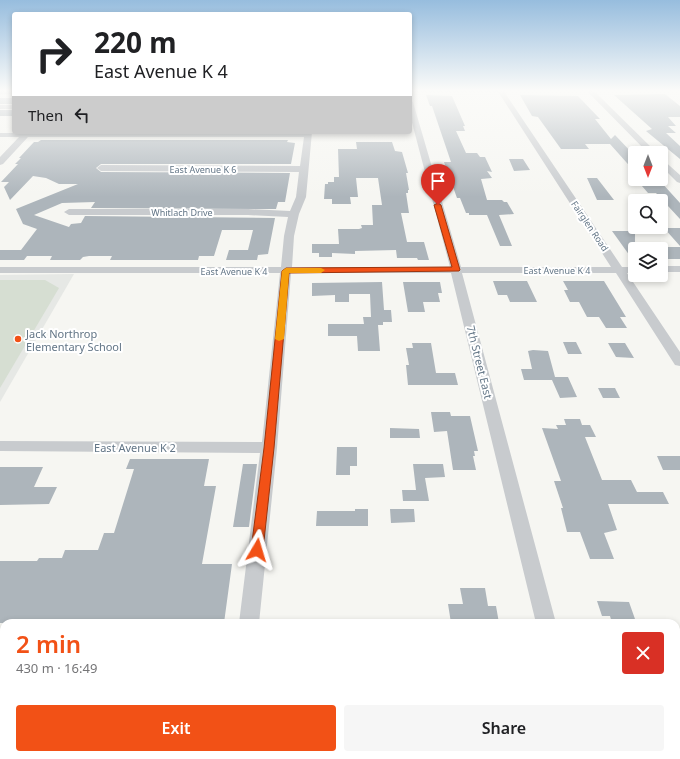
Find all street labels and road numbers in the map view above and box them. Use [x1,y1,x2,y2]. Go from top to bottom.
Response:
street label: East Avenue K 6 [170,163,236,176]
street label: Fairglen Road [568,198,612,254]
street label: Whitlach Drive [151,206,213,219]
street label: East Avenue K 4 [524,264,590,277]
street label: East Avenue K 4 [201,265,267,278]
street label: 7th Street East [464,324,496,400]
street label: East Avenue K 2 [94,440,176,455]

